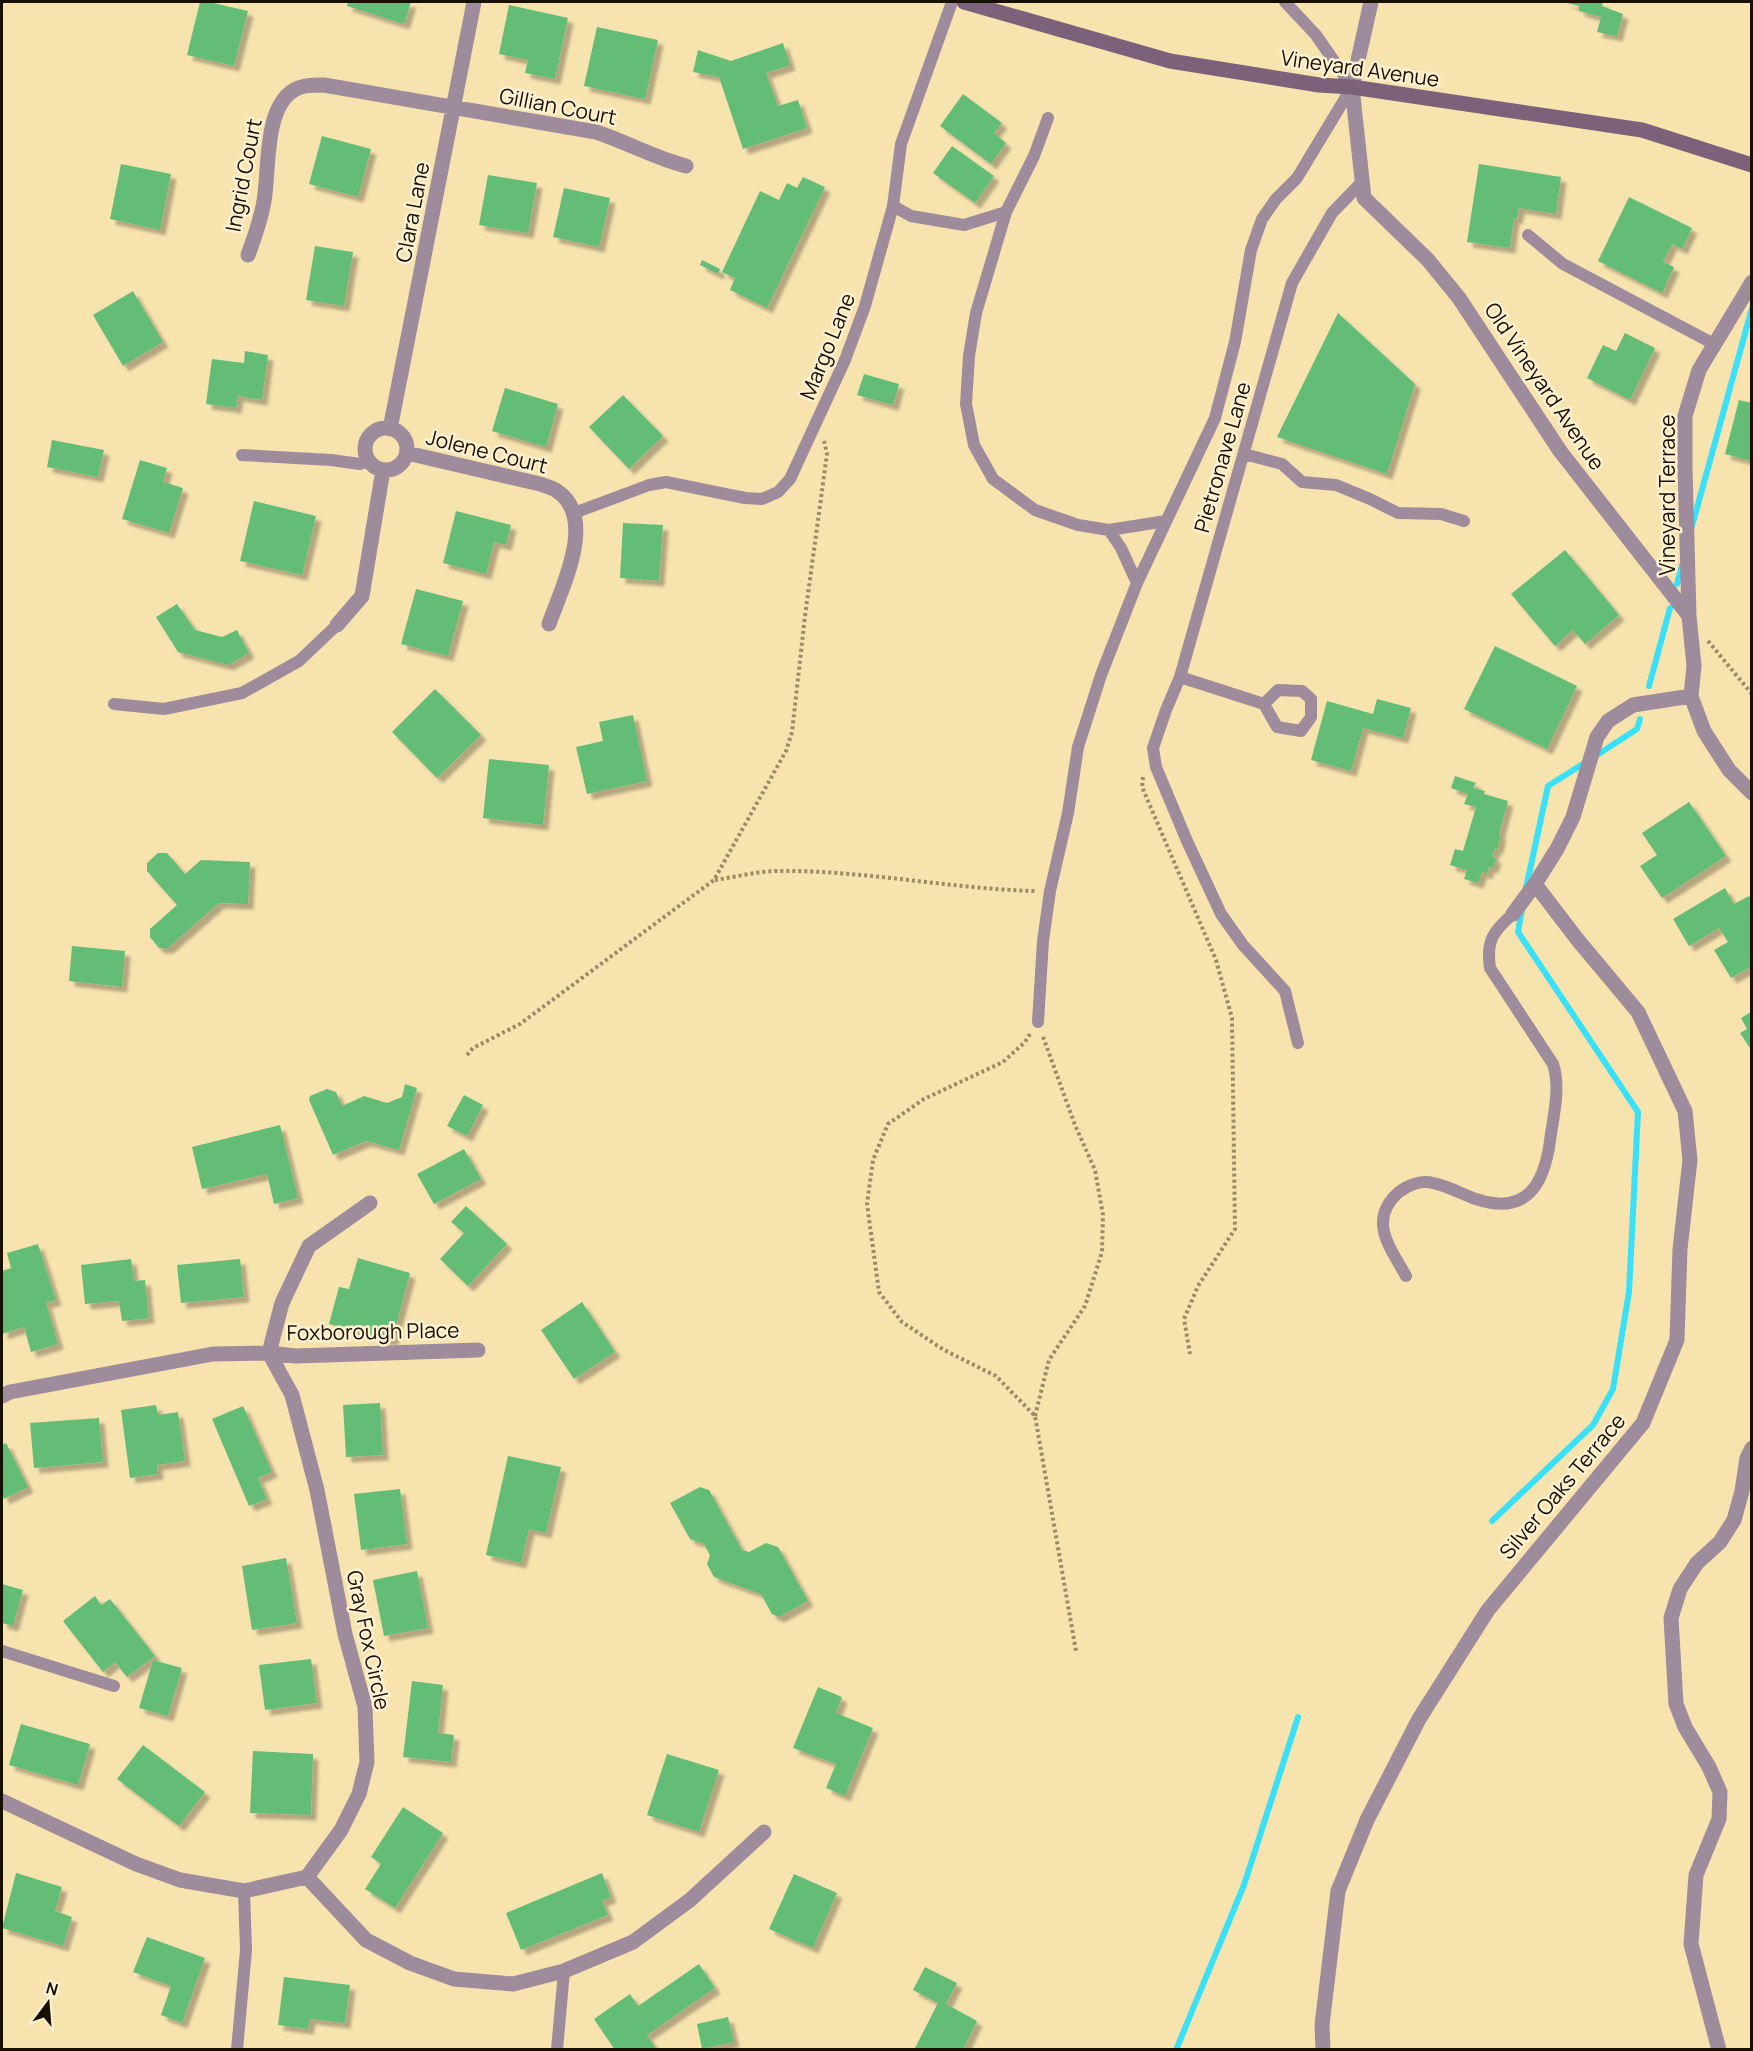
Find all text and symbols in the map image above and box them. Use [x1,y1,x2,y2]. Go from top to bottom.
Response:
street label: Vineyard Avenue [1279,43,1441,93]
street label: Gillian Court [497,81,619,131]
street label: Ingrid Court [218,116,268,234]
street label: Clara Lane [389,159,435,265]
street label: Margo Lane [793,289,861,403]
street label: Old Vineyard Avenue [1478,297,1612,475]
street label: Pietronave Lane [1187,378,1257,536]
street label: Vineyard Terrace [1653,414,1681,576]
street label: Jolene Court [424,422,550,480]
street label: Foxborough Place [286,1315,460,1347]
street label: Silver Oaks Terrace [1493,1407,1631,1565]
street label: Gray Fox Circle [341,1568,397,1712]
north arrow [18,1973,78,2033]
text: N [44,1976,61,2001]

